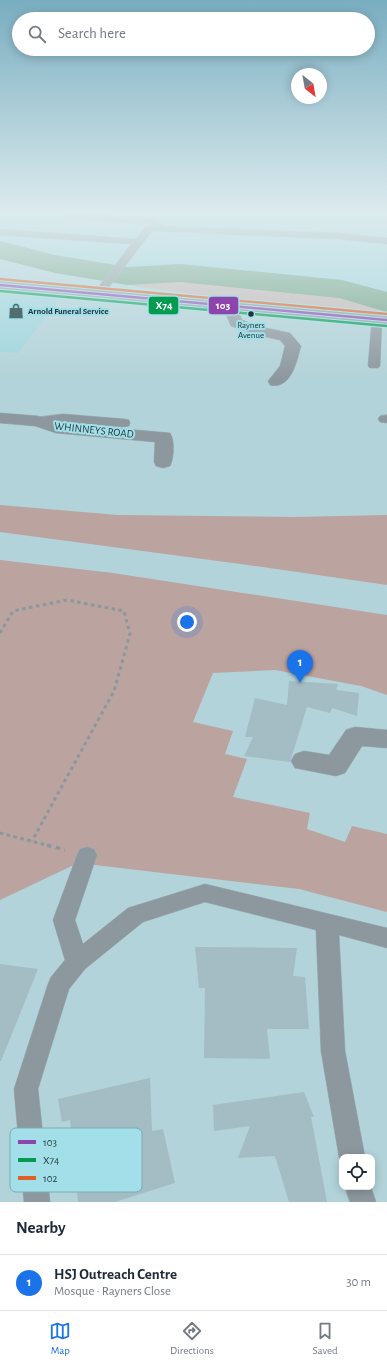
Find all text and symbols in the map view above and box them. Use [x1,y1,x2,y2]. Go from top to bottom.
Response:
search box [12,12,375,56]
icon: search [26,23,48,45]
text: Search here [58,26,126,41]
north arrow [291,68,327,104]
line badge: X74 [148,296,179,315]
line badge: 103 [208,296,239,315]
text: X74 [155,300,173,311]
text: 103 [216,300,230,311]
shop icon: Arnold Funeral Service [7,302,25,320]
place label: Arnold Funeral Service [28,307,109,316]
marker: Rayners Avenue [246,309,256,319]
place label: Rayners Avenue [237,321,265,340]
street label: WHINNEYS ROAD [54,420,134,440]
your location [177,612,197,632]
pin: 1 [287,650,313,683]
legend [10,1128,142,1192]
text: 103 [43,1137,58,1148]
map controls [339,1154,375,1190]
button: locate [339,1154,375,1190]
text: X74 [43,1155,59,1166]
text: 102 [43,1173,58,1184]
text: Nearby [16,1219,66,1236]
text: HSJ Outreach Centre [54,1267,177,1282]
text: 1 [27,1276,31,1289]
text: 30 m [346,1276,371,1289]
text: Mosque · Rayners Close [54,1285,171,1298]
tab: Map [49,1320,71,1357]
tab: Directions [170,1320,214,1357]
tab: Saved [312,1320,338,1357]

